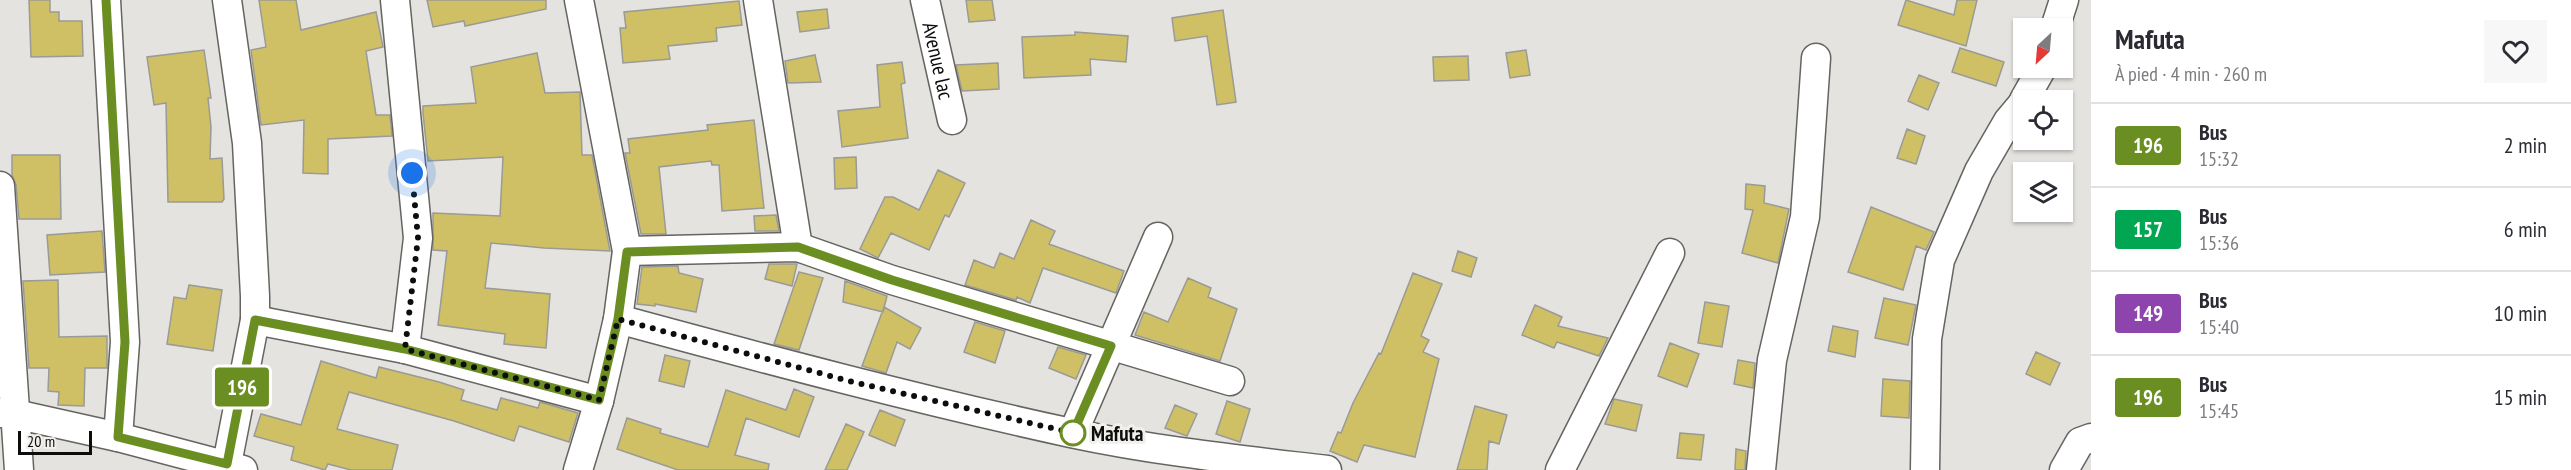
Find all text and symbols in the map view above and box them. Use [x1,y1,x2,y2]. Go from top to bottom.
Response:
north arrow [2013,18,2073,78]
map controls [2013,18,2073,222]
street label: Avenue lac [917,19,961,102]
text: Mafuta [2115,20,2185,57]
button: heart [2484,20,2547,83]
text: À pied · 4 min · 260 m [2115,61,2267,87]
button: locate [2013,90,2073,150]
text: Bus [2199,118,2227,146]
text: 2 min [2504,131,2547,159]
text: 196 [2133,132,2163,159]
text: 15:32 [2199,146,2239,172]
your location [397,158,427,188]
button: layers [2013,162,2073,222]
text: Bus [2199,202,2227,230]
text: 6 min [2504,215,2547,243]
text: 157 [2133,216,2163,243]
text: 15:36 [2199,230,2239,256]
text: Bus [2199,286,2227,314]
text: 10 min [2494,299,2547,327]
text: 149 [2133,300,2163,327]
text: 15:40 [2199,314,2239,340]
line badge: 196 [208,368,276,406]
text: Bus [2199,370,2227,398]
text: 196 [227,374,257,401]
text: 15 min [2494,383,2547,411]
text: 196 [2133,384,2163,411]
text: 15:45 [2199,398,2239,424]
marker: Mafuta [1060,420,1086,446]
place label: Mafuta [1091,420,1144,447]
scale bar [18,428,92,456]
text: 20 m [27,431,55,451]

